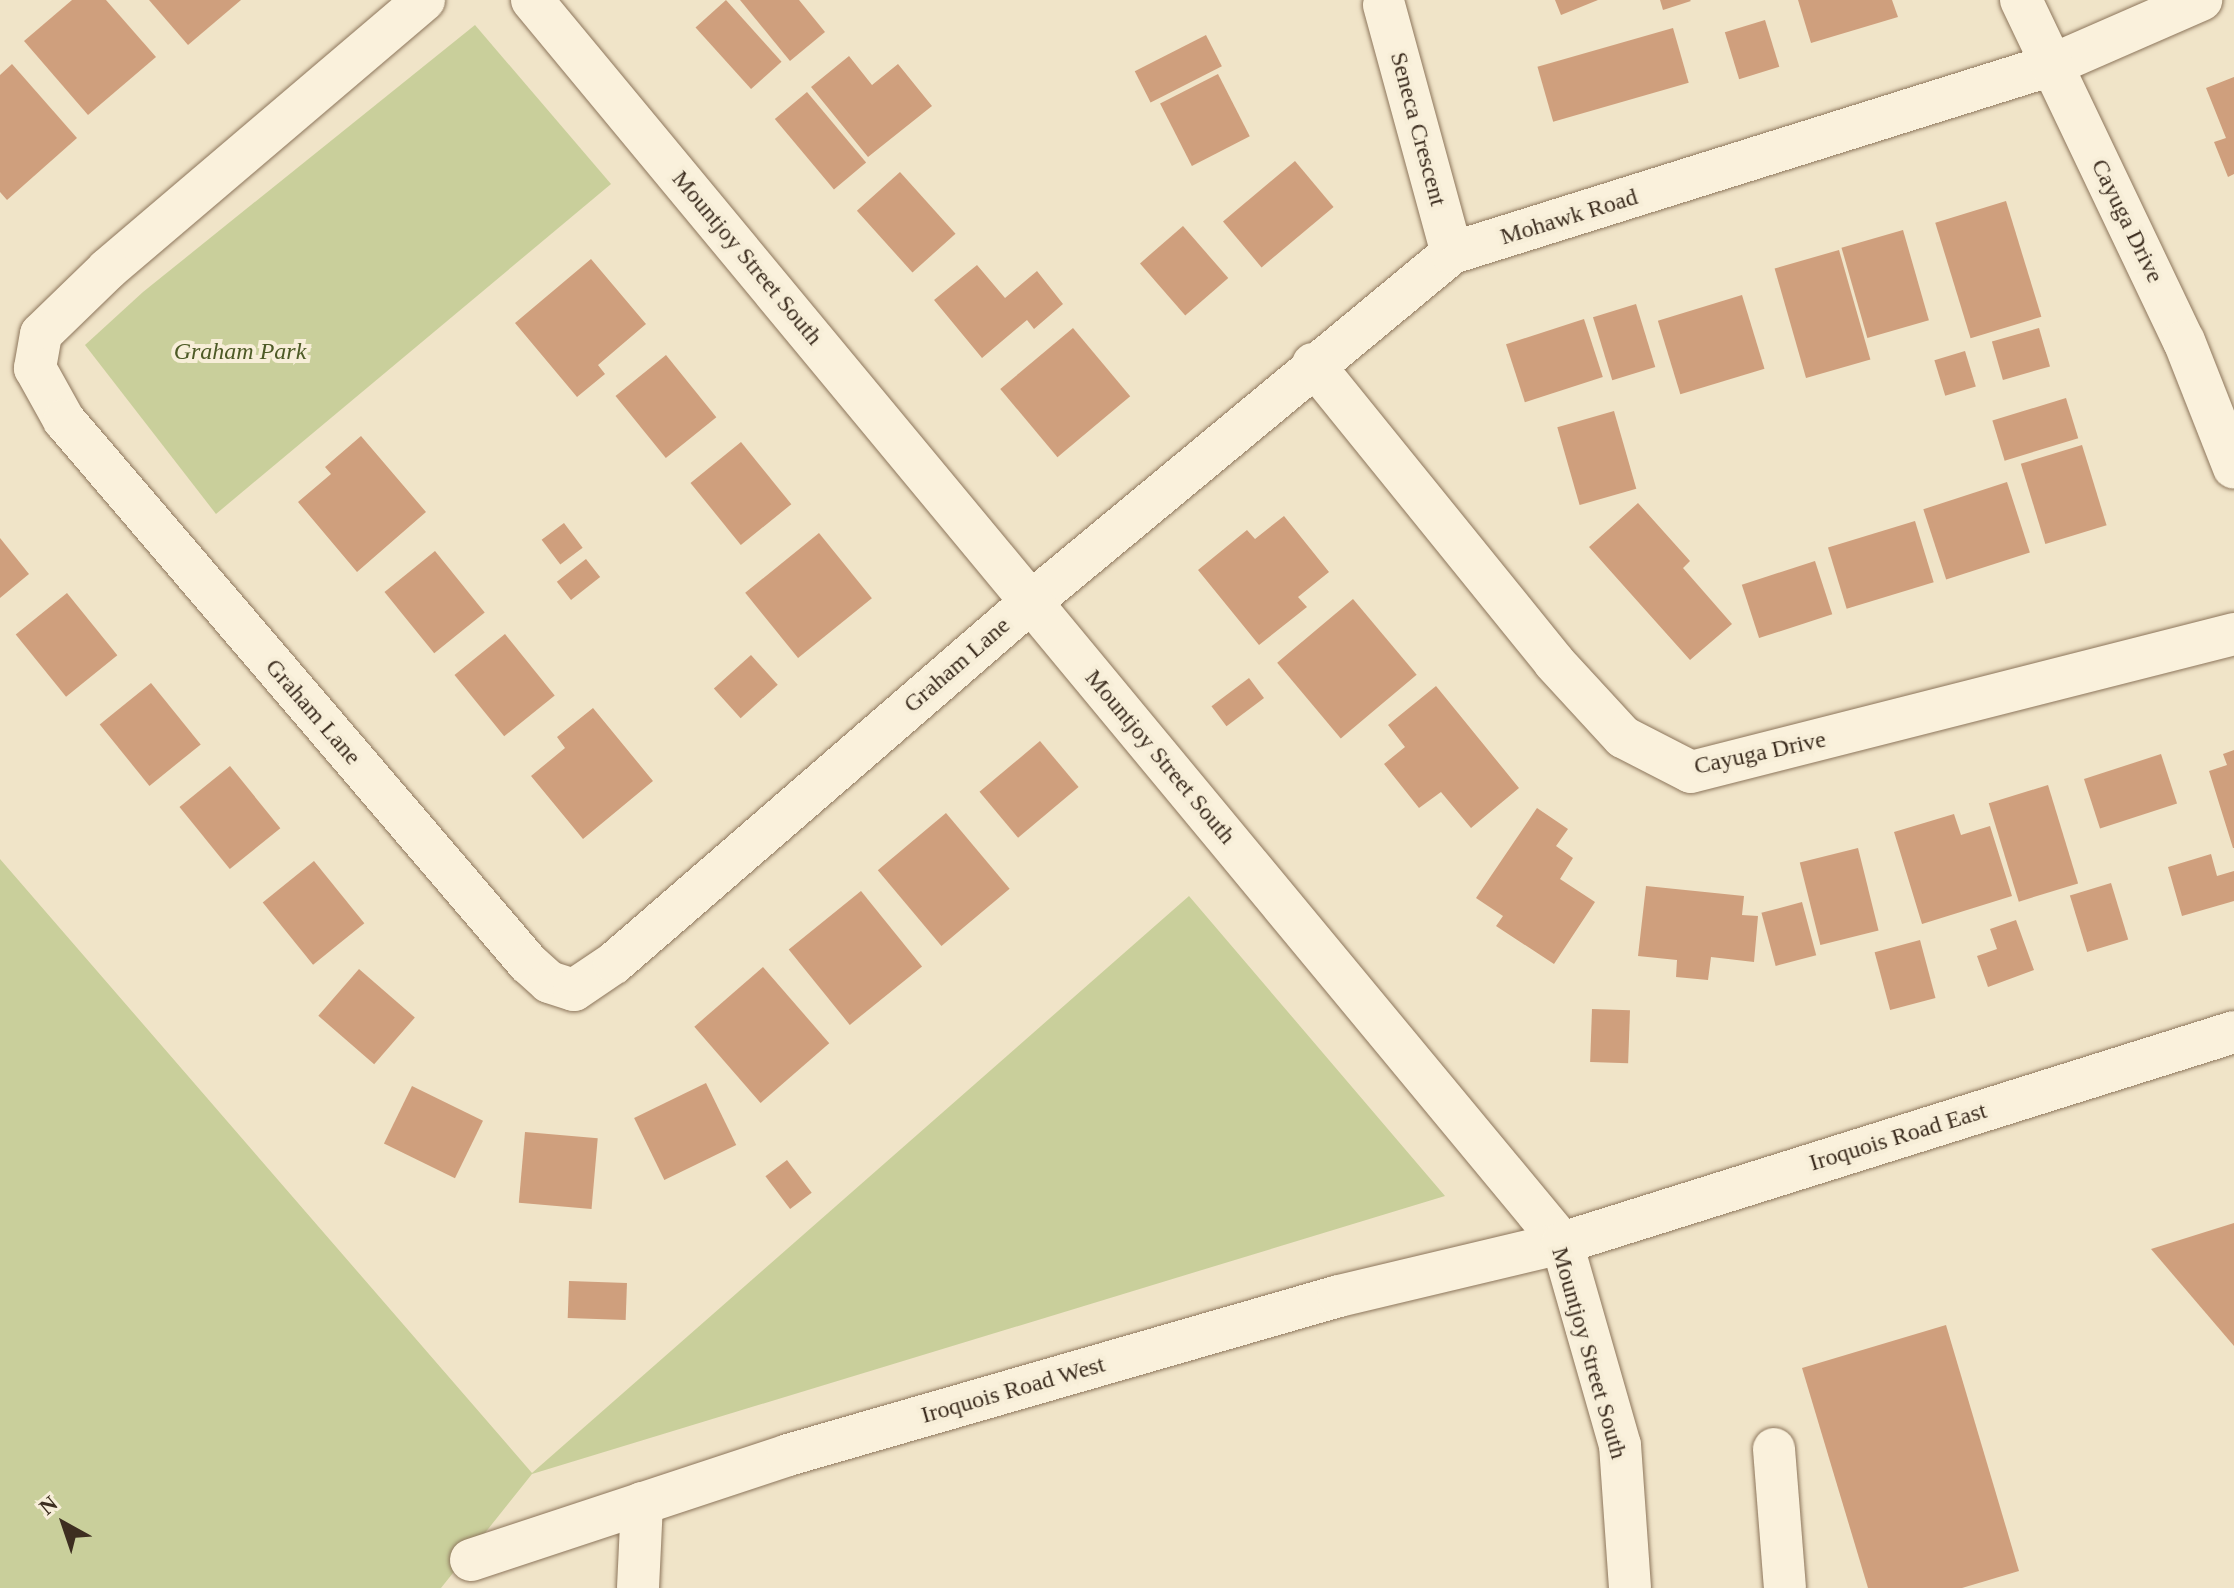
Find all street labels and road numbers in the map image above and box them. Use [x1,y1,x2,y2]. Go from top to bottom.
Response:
street label: Seneca Crescent [1384,49,1452,209]
street label: Cayuga Drive [2085,154,2169,288]
street label: Mountjoy Street South [666,165,828,351]
street label: Mohawk Road [1497,182,1641,252]
street label: Graham Lane [898,611,1016,719]
street label: Graham Lane [259,653,367,771]
street label: Mountjoy Street South [1079,664,1241,850]
street label: Cayuga Drive [1691,725,1829,781]
street label: Iroquois Road East [1806,1096,1990,1178]
street label: Mountjoy Street South [1545,1244,1633,1462]
street label: Iroquois Road West [918,1350,1108,1430]

